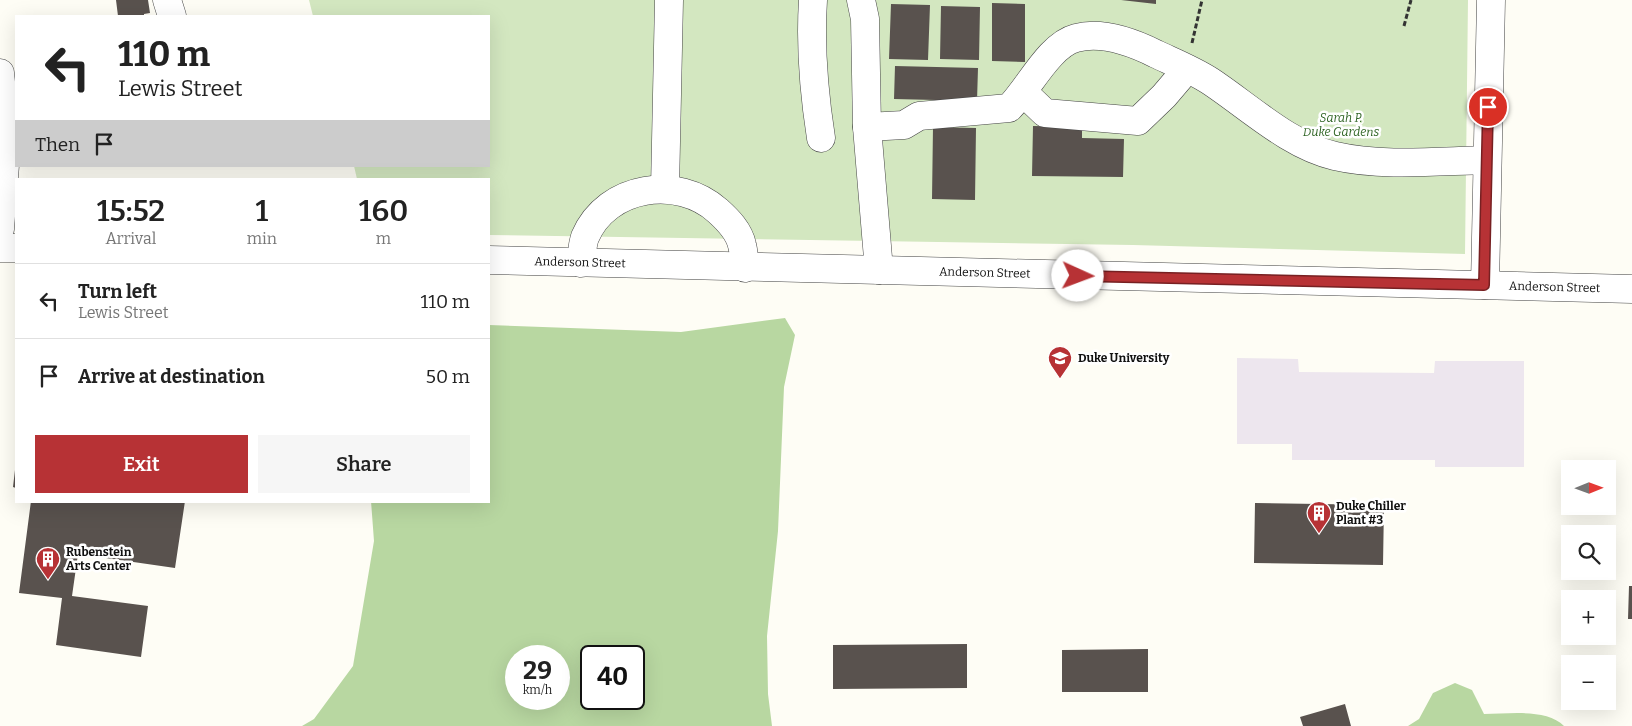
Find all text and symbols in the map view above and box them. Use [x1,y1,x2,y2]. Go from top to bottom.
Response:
text: 110 m [118,33,210,75]
icon: left [35,35,100,100]
text: Lewis Street [118,75,243,102]
pin [1467,86,1509,128]
icon: arrive [1474,93,1502,121]
park label: Sarah P. Duke Gardens [1303,111,1380,139]
icon: arrive [90,130,118,158]
text: Then [35,133,80,156]
text: 15:52 [97,193,165,229]
text: 1 [256,193,268,229]
text: 160 [359,193,408,229]
text: Arrival [106,229,156,248]
text: min [247,229,277,248]
text: m [376,229,391,248]
position arrow [1051,249,1103,301]
street label: Anderson Street [534,254,626,270]
street label: Anderson Street [939,264,1031,281]
street label: Anderson Street [1509,279,1601,295]
text: Turn left [78,280,157,303]
icon: left [35,287,63,315]
text: 110 m [420,290,470,313]
text: Lewis Street [78,303,169,322]
school or university icon: Duke University [1047,345,1073,379]
place label: Duke University [1078,351,1170,365]
icon: arrive [35,362,63,390]
text: Arrive at destination [78,365,265,388]
text: 50 m [426,365,470,388]
button: Exit [35,435,248,493]
button: Share [258,435,470,493]
north arrow [1561,460,1616,515]
map controls [1561,460,1616,710]
place label: Duke Chiller Plant #3 [1336,499,1406,527]
building icon: Duke Chiller Plant #3 [1306,500,1332,534]
button: search [1561,525,1616,580]
place label: Rubenstein Arts Center [66,545,132,573]
building icon: Rubenstein Arts Center [35,546,61,580]
button: + [1561,590,1616,645]
speed limit sign: 40 [580,645,645,710]
button: − [1561,655,1616,710]
text: 29 [523,656,552,686]
text: km/h [523,683,552,697]

